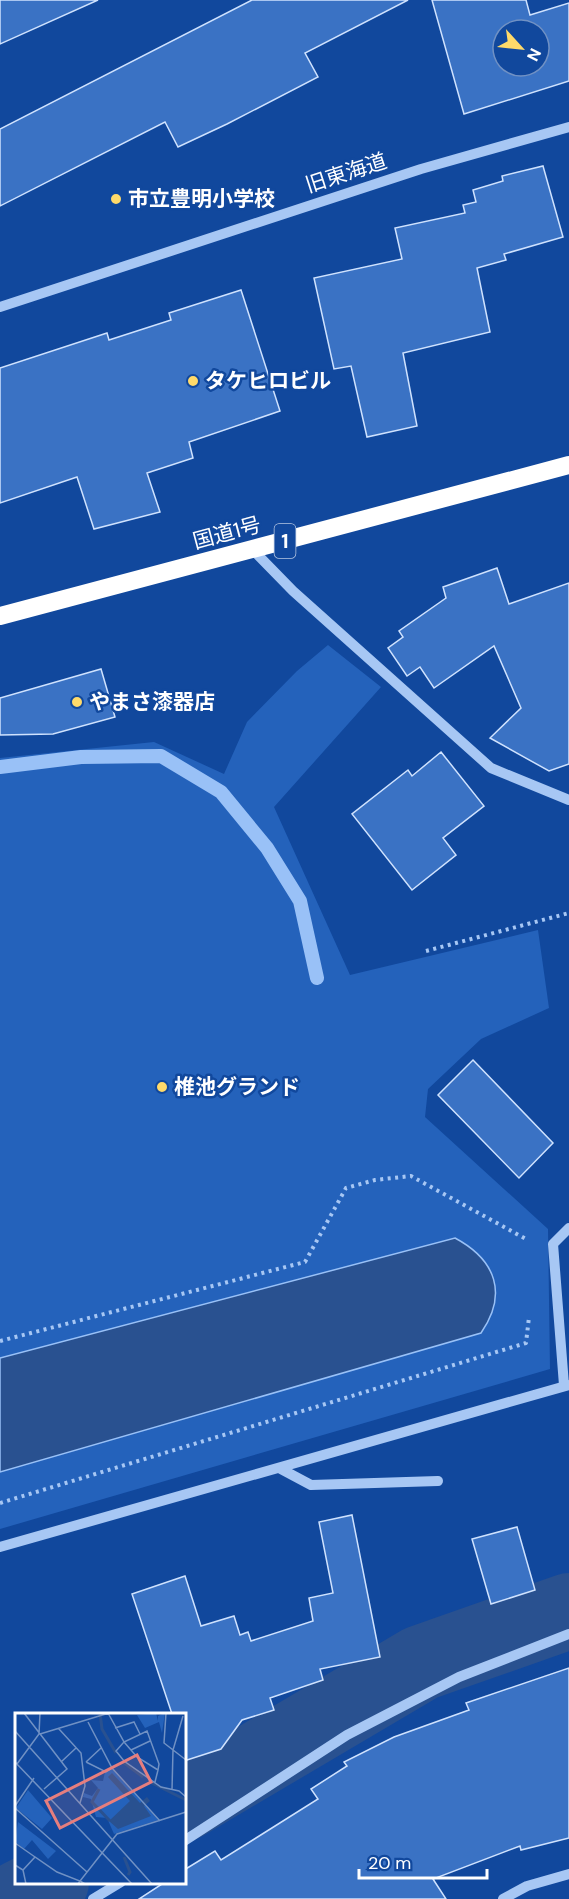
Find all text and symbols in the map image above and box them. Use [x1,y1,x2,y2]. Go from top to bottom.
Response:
north arrow [491,18,551,78]
text: N [522,45,546,65]
street label: 旧東海道 [302,147,390,199]
place label: 市立豊明小学校 [128,185,275,213]
marker: 市立豊明小学校 [109,192,123,206]
place label: タケヒロビル [205,367,331,395]
marker: タケヒロビル [186,374,200,388]
street label: 国道1号 [190,510,264,556]
road number: 1 [274,524,296,558]
place label: やまさ漆器店 [89,688,215,716]
marker: やまさ漆器店 [70,695,84,709]
place label: 椎池グランド [174,1073,300,1101]
marker: 椎池グランド [155,1080,169,1094]
inset map [15,1713,186,1884]
scale bar [359,1842,486,1880]
text: 20 m [368,1851,411,1875]

